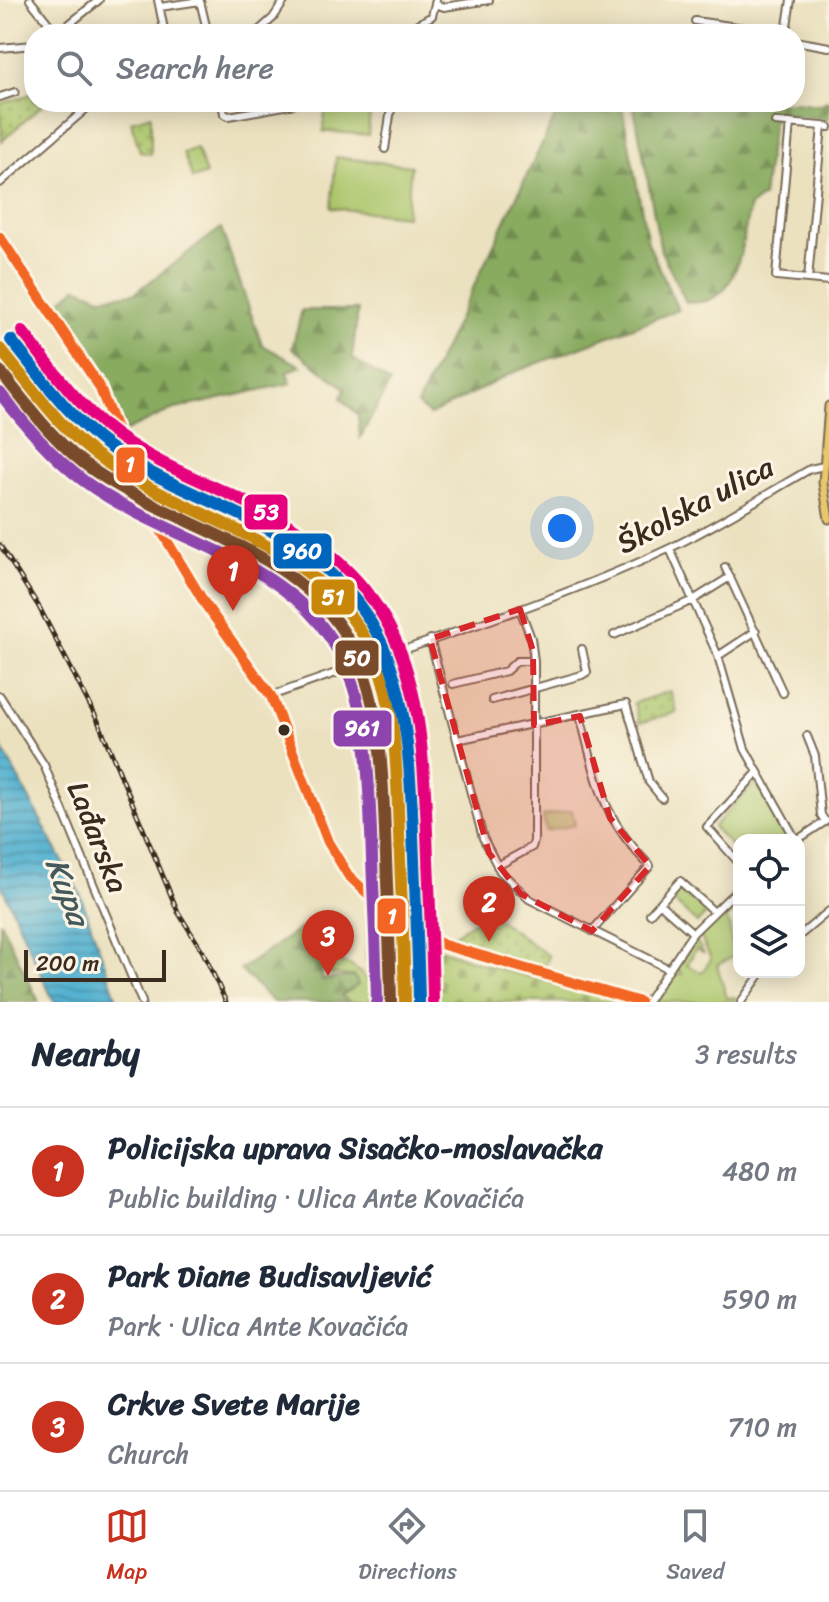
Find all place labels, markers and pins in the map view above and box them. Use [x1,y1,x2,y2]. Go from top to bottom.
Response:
pin: 1 [207,545,259,611]
unlabelled marker [276,722,292,738]
pin: 2 [463,876,515,942]
pin: 3 [302,910,354,976]

